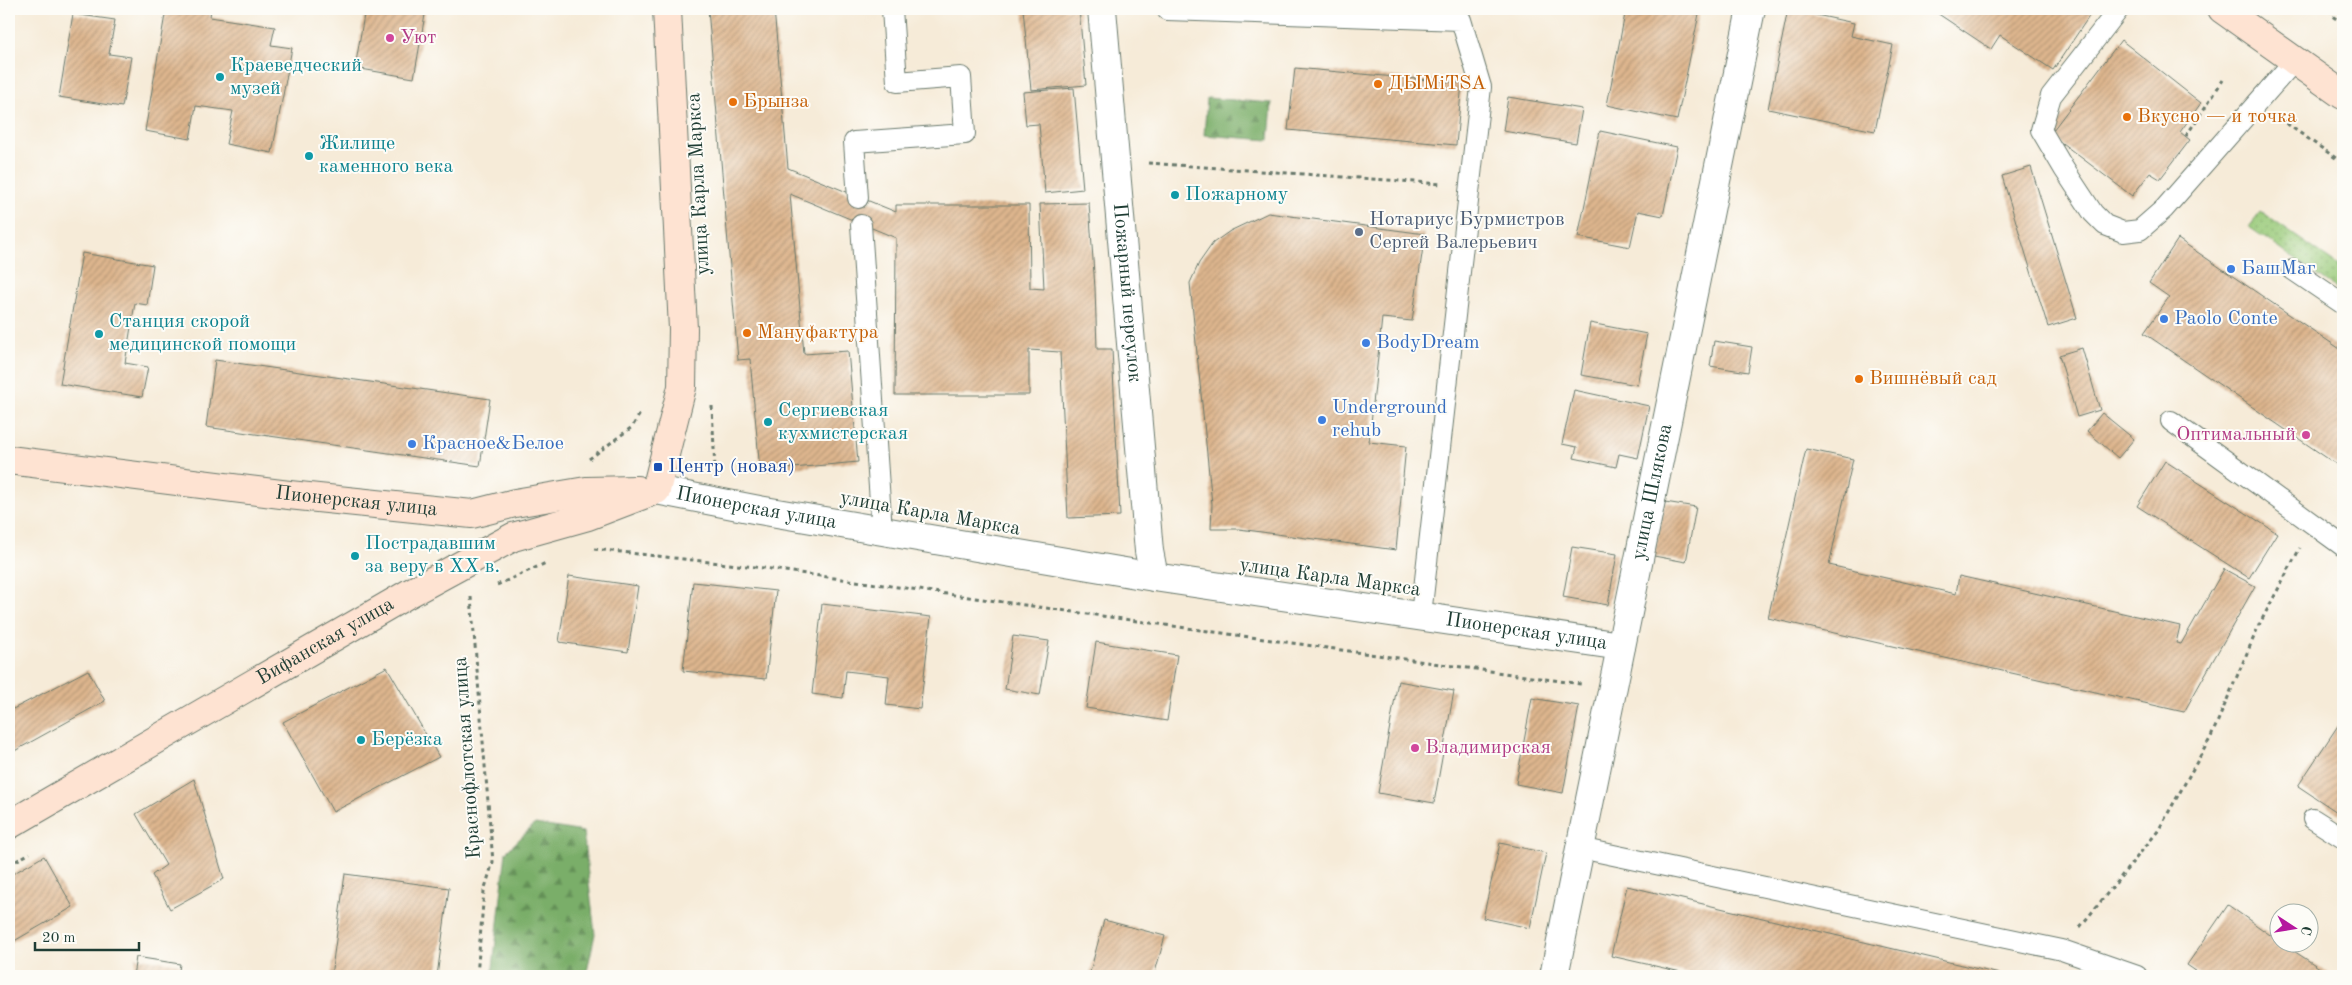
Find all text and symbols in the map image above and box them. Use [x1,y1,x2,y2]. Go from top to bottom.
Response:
place label: Уют [400,28,436,48]
marker: Уют [384,32,396,44]
place label: Краеведческий музей [230,56,362,99]
marker: Краеведческий музей [214,71,226,83]
place label: ДЫМiTSA [1388,74,1486,94]
marker: ДЫМiTSA [1372,78,1384,90]
street label: улица Карла Маркса [684,92,714,276]
place label: Брынза [743,92,809,112]
marker: Брынза [727,96,739,108]
place label: Вкусно — и точка [2137,107,2297,127]
marker: Вкусно — и точка [2121,111,2133,123]
place label: Жилище каменного века [319,134,454,177]
marker: Жилище каменного века [303,150,315,162]
place label: Пожарному [1185,185,1289,205]
marker: Пожарному [1169,189,1181,201]
street label: Пожарный переулок [1109,202,1144,384]
place label: Нотариус Бурмистров Сергей Валерьевич [1369,210,1565,253]
marker: Нотариус Бурмистров Сергей Валерьевич [1353,226,1365,238]
place label: БашМаг [2241,259,2316,279]
marker: БашМаг [2225,263,2237,275]
place label: Paolo Conte [2174,309,2278,329]
place label: Станция скорой медицинской помощи [109,312,296,355]
marker: Paolo Conte [2158,313,2170,325]
place label: Мануфактура [757,323,879,343]
marker: Мануфактура [741,327,753,339]
marker: Станция скорой медицинской помощи [93,328,105,340]
place label: BodyDream [1376,333,1480,353]
marker: BodyDream [1360,337,1372,349]
place label: Вишнёвый сад [1869,369,1997,389]
marker: Вишнёвый сад [1853,373,1865,385]
place label: Underground rehub [1332,398,1447,441]
place label: Сергиевская кухмистерская [778,401,908,444]
marker: Underground rehub [1316,414,1328,426]
marker: Сергиевская кухмистерская [762,416,774,428]
street label: улица Шлякова [1629,422,1676,562]
place label: Оптимальный [2176,425,2296,445]
marker: Оптимальный [2300,429,2312,441]
place label: Красное&Белое [422,434,564,454]
marker: Красное&Белое [406,438,418,450]
place label: Центр (новая) [668,457,795,477]
marker: Центр (новая) [652,461,664,473]
street label: Пионерская улица [274,483,439,520]
street label: Пионерская улица [674,484,838,533]
street label: улица Карла Маркса [838,488,1022,540]
place label: Пострадавшим за веру в XX в. [365,534,500,577]
marker: Пострадавшим за веру в XX в. [349,550,361,562]
street label: улица Карла Маркса [1238,555,1422,601]
street label: Вифанская улица [254,594,398,689]
street label: Пионерская улица [1444,610,1609,654]
street label: Краснофлотская улица [451,656,485,860]
place label: Берёзка [371,730,443,750]
marker: Берёзка [355,734,367,746]
place label: Владимирская [1425,738,1551,758]
marker: Владимирская [1409,742,1421,754]
north arrow [2270,902,2320,952]
scale bar [35,920,139,952]
text: С [2298,925,2314,936]
text: 20 m [42,931,76,946]

